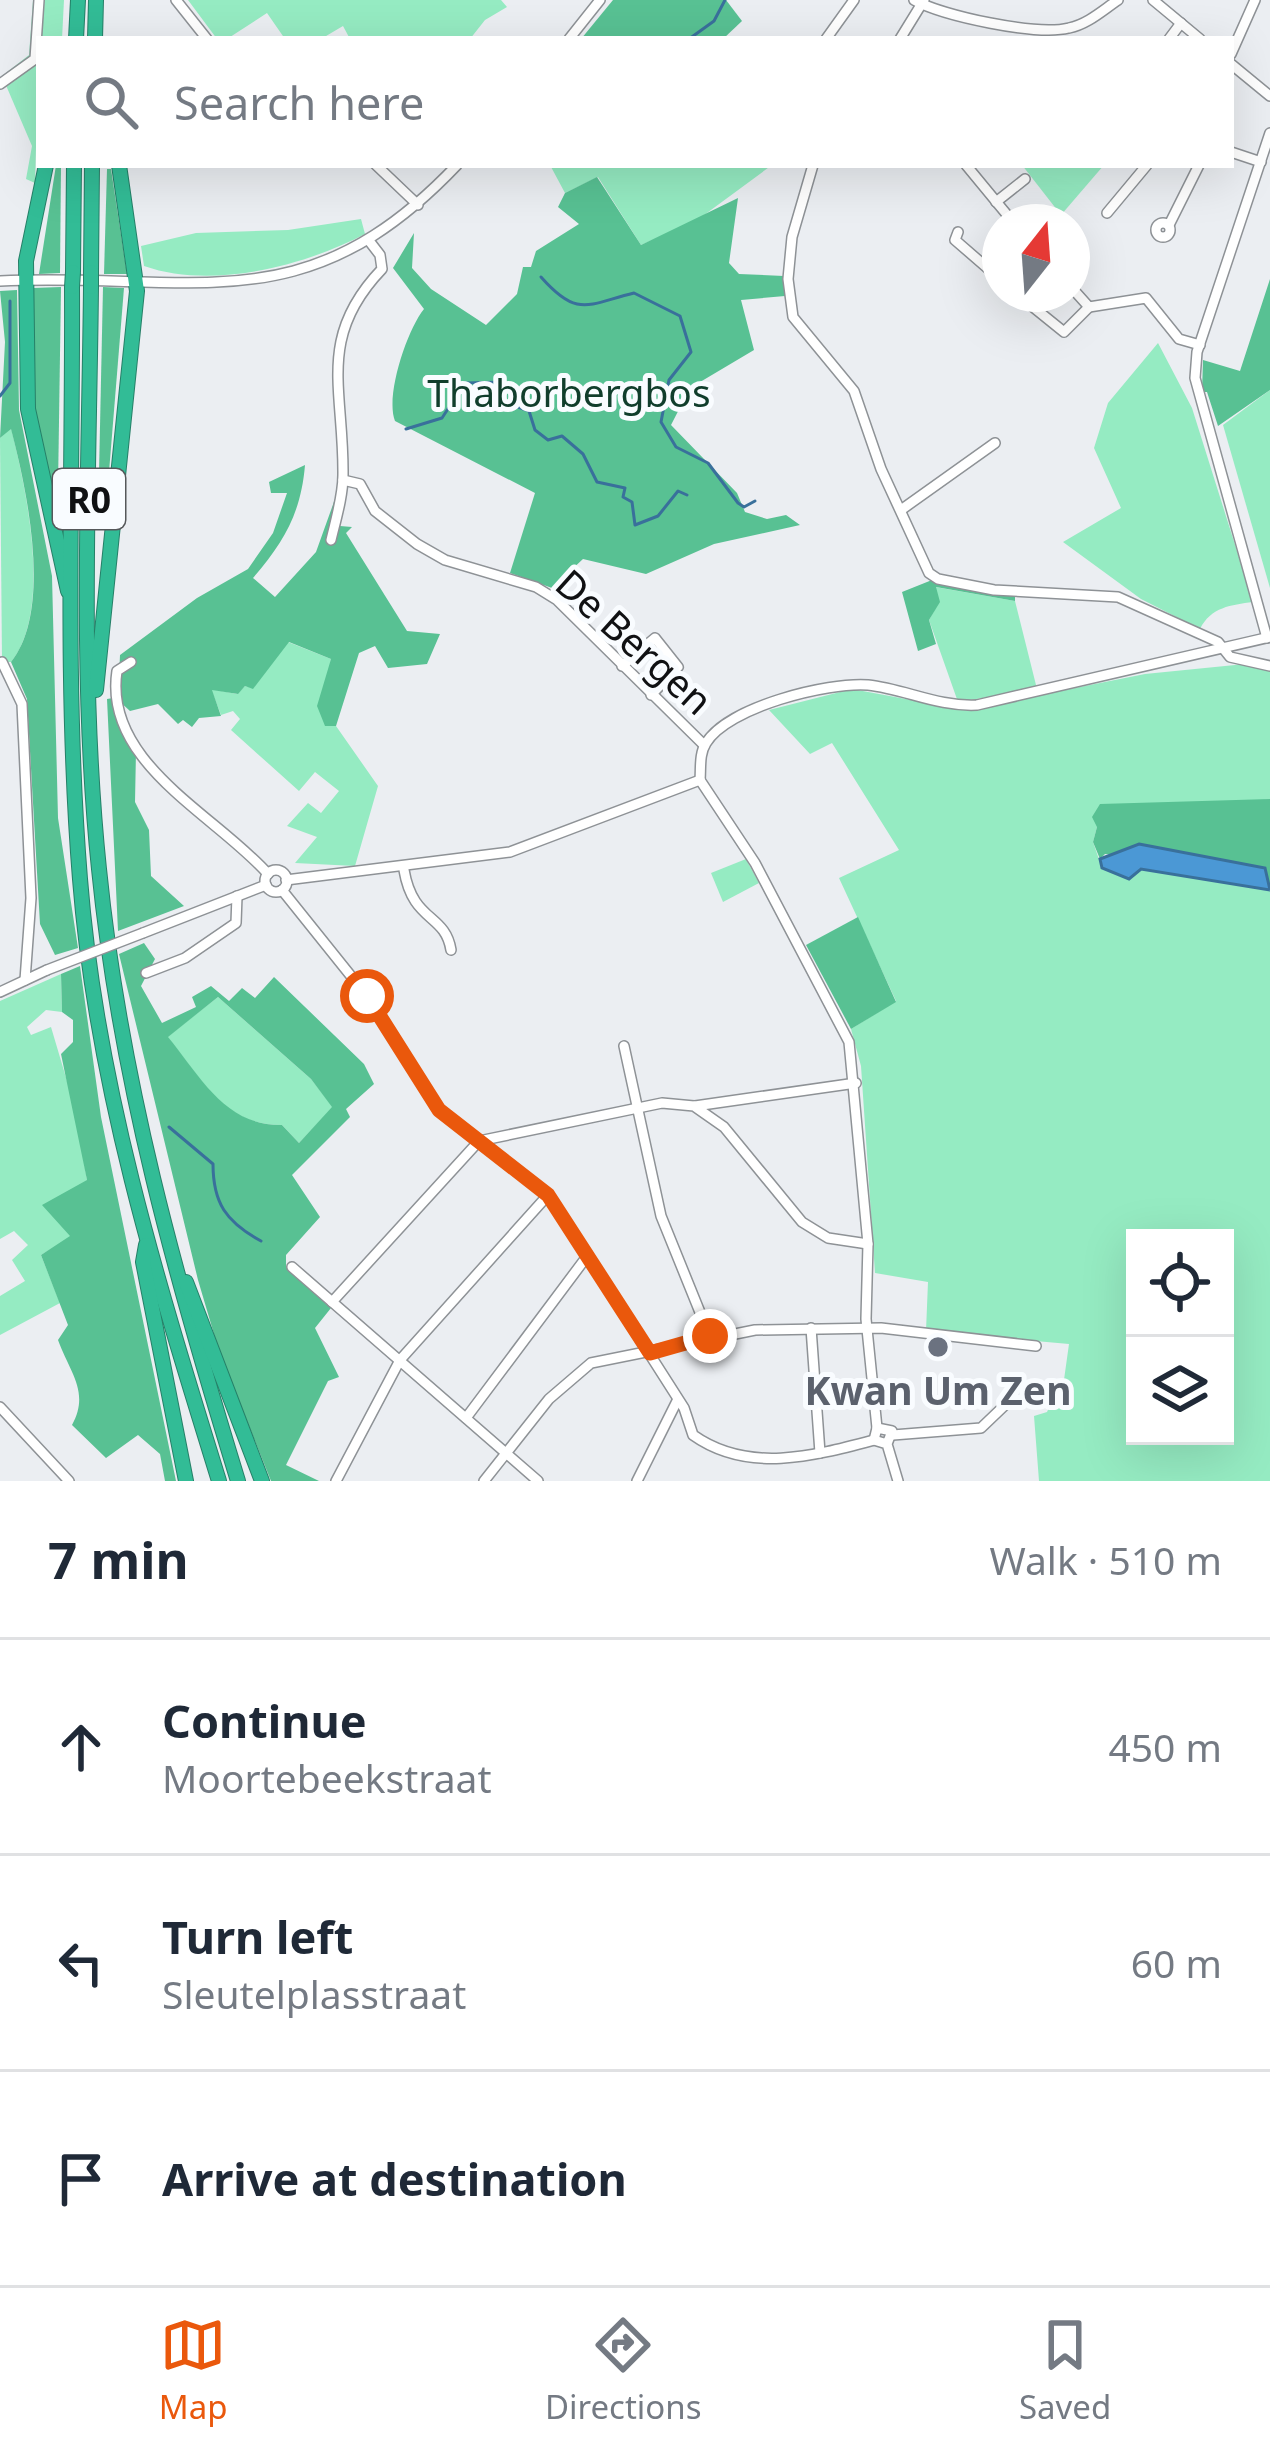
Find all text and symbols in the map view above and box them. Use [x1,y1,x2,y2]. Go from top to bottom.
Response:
search box [36,36,1234,168]
icon: search [78,69,144,135]
text: Search here [174,72,424,133]
north arrow [982,204,1090,312]
park label: Thaborbergbos [427,365,711,418]
road number: R0 [53,469,125,529]
street label: De Bergen [545,556,725,726]
route start [340,969,394,1023]
map controls [1126,1229,1234,1445]
button: locate [1126,1229,1234,1337]
route end [683,1309,737,1363]
marker: Kwan Um Zen [925,1334,951,1360]
button: layers [1126,1337,1234,1445]
place label: Kwan Um Zen [805,1363,1072,1416]
text: 7 min [48,1524,189,1594]
text: Walk · 510 m [989,1533,1222,1586]
text: Continue [162,1690,367,1751]
icon: ahead [48,1714,114,1780]
text: 450 m [1108,1720,1222,1773]
text: Moortebeekstraat [162,1751,491,1804]
text: Turn left [162,1906,353,1967]
icon: left [48,1930,114,1996]
text: 60 m [1131,1936,1222,1989]
text: Sleutelplasstraat [162,1967,466,2020]
icon: arrive [48,2146,114,2212]
text: Arrive at destination [162,2148,627,2209]
tab: Map [159,2312,227,2429]
tab: Directions [545,2312,702,2429]
tab: Saved [1019,2312,1111,2429]

